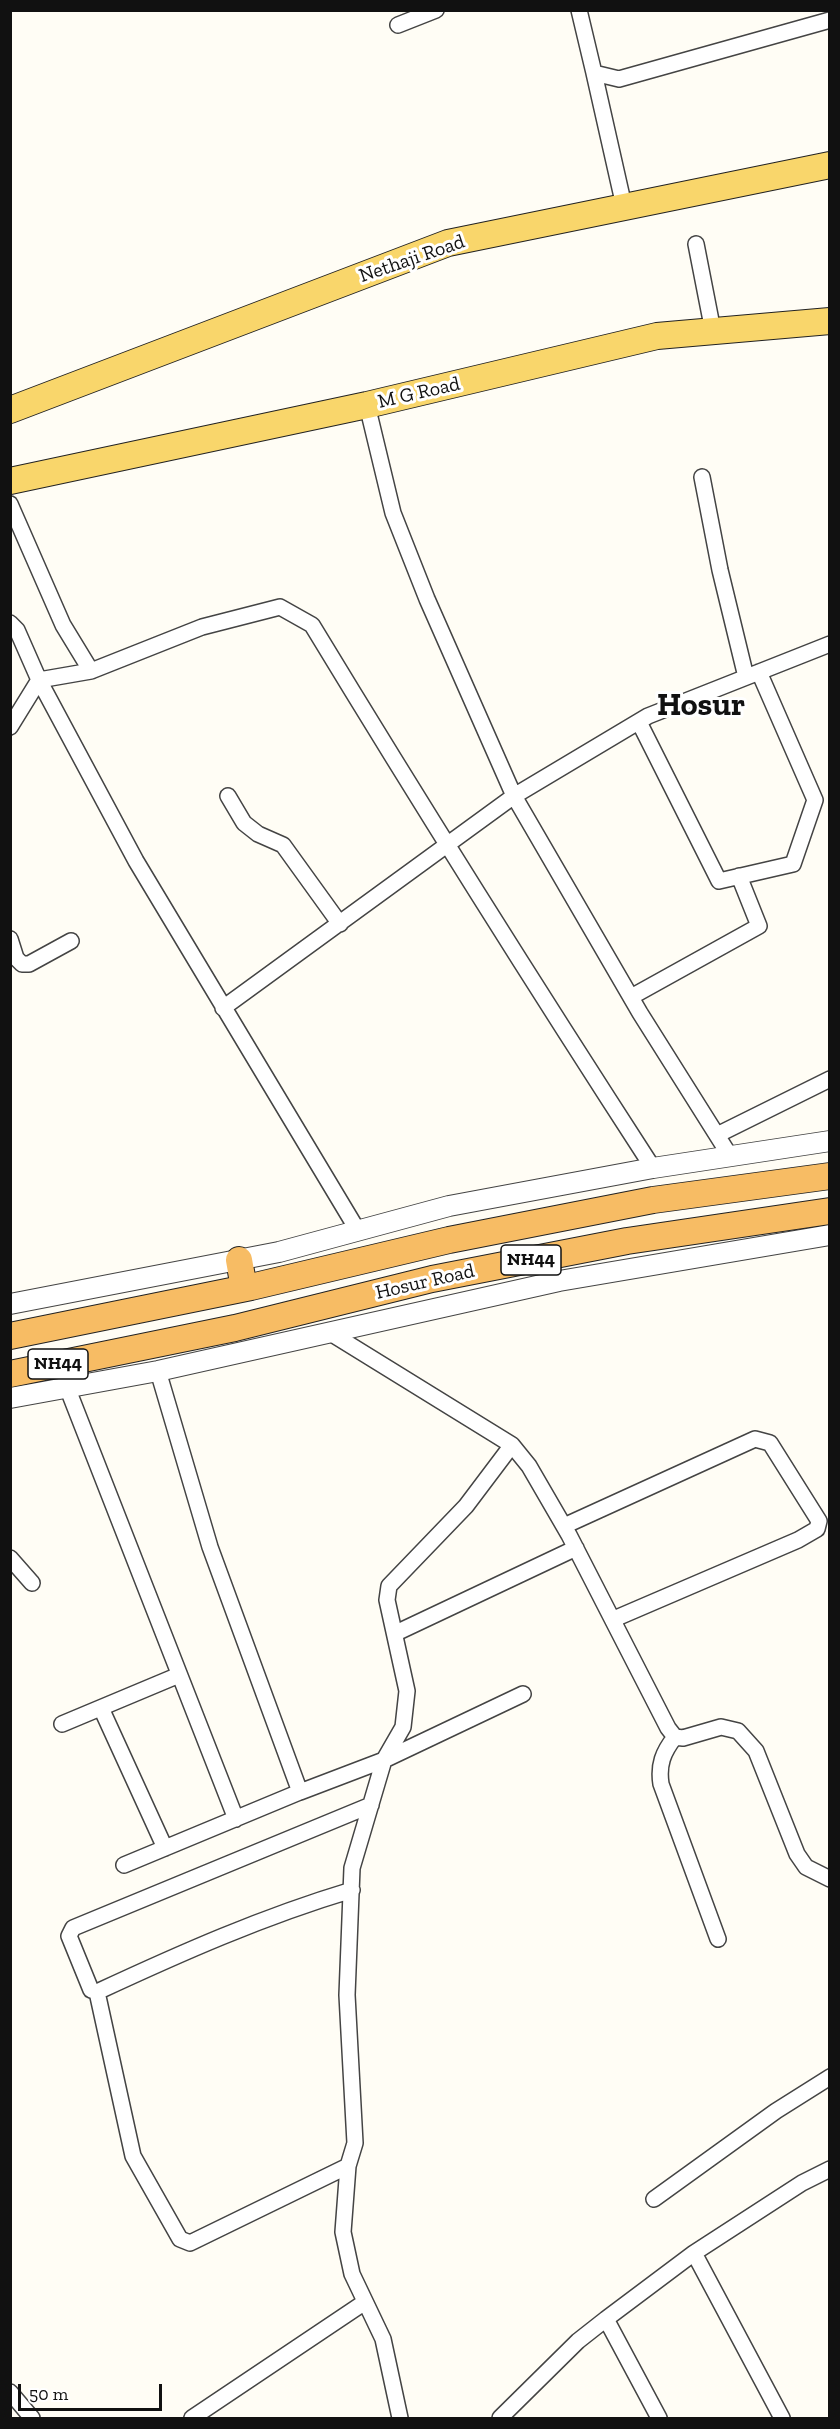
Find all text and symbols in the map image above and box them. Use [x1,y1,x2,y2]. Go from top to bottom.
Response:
street label: Nethaji Road [356,230,468,288]
street label: M G Road [376,372,462,414]
district label: Hosur [657,687,745,725]
road number: NH44 [501,1245,561,1275]
street label: Hosur Road [373,1259,477,1305]
road number: NH44 [28,1349,88,1379]
scale bar [21,2372,165,2410]
text: 50 m [29,2383,68,2405]

